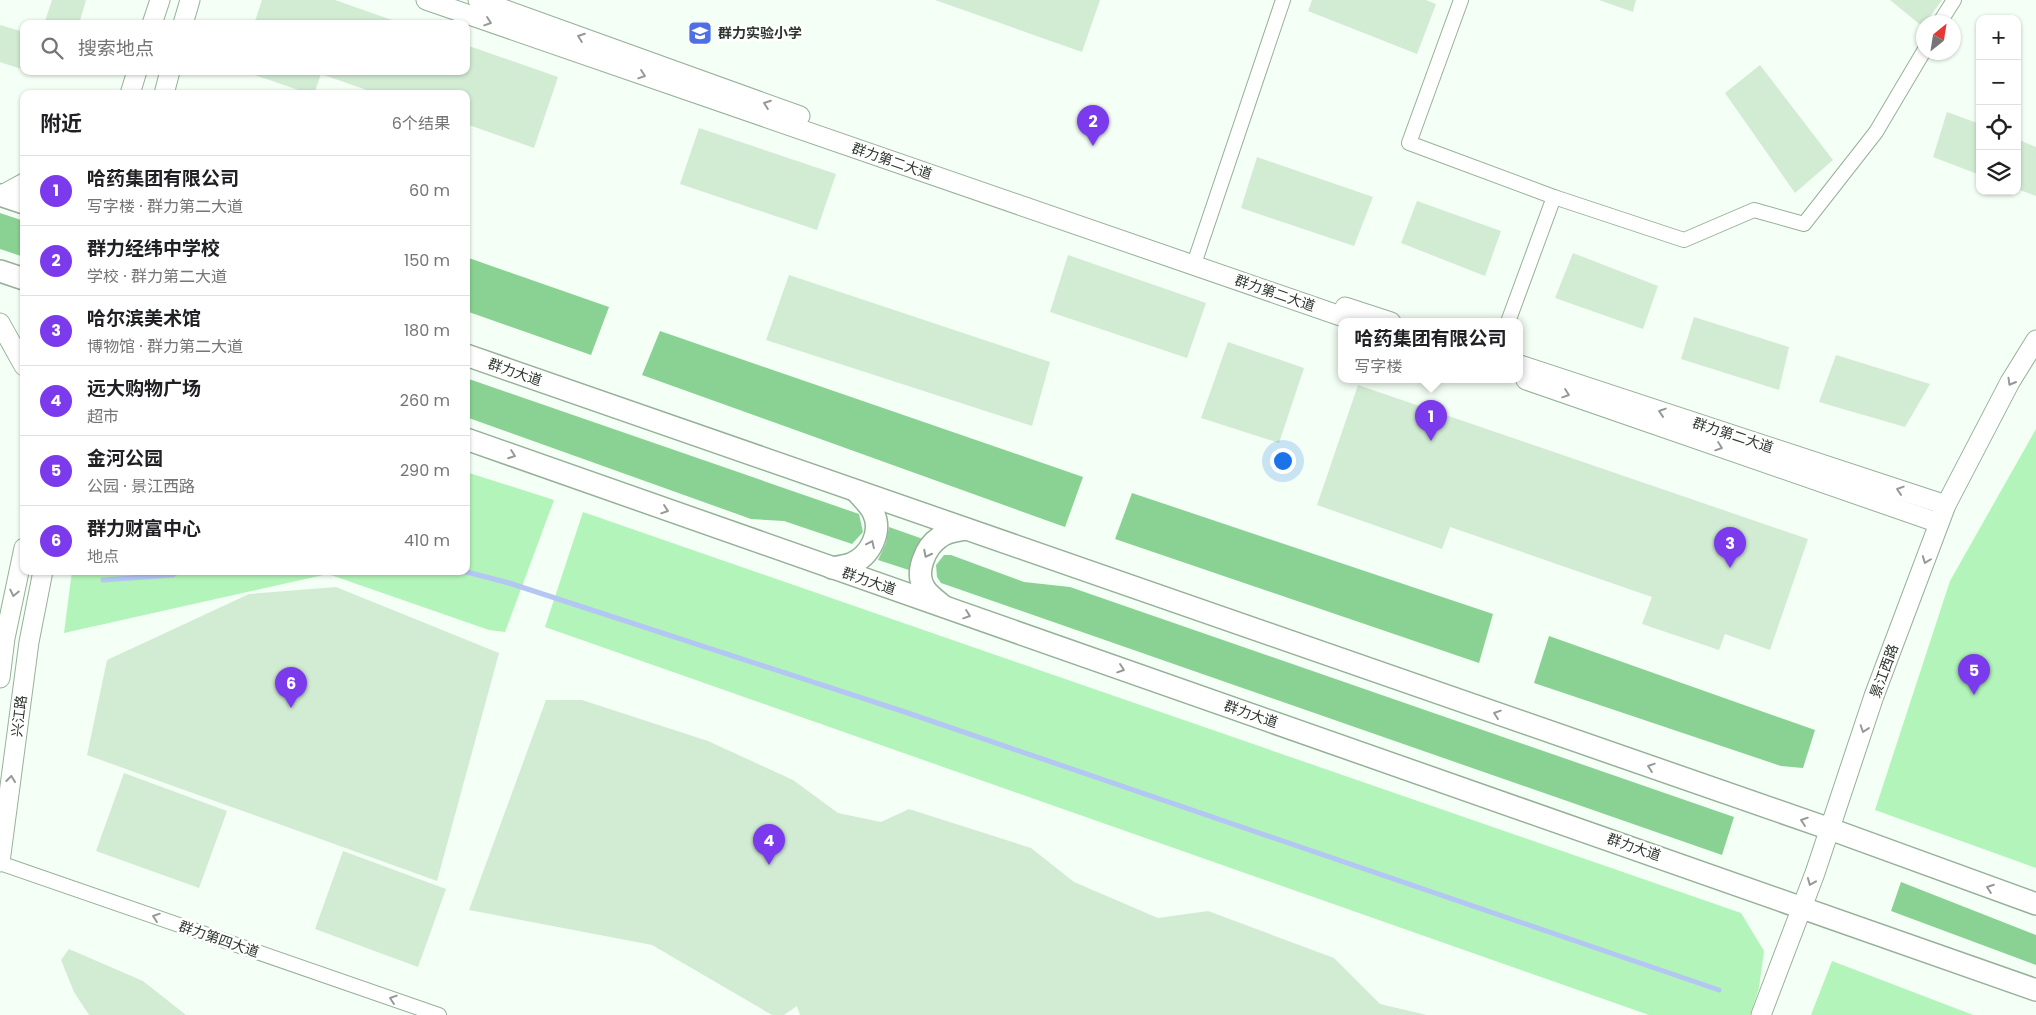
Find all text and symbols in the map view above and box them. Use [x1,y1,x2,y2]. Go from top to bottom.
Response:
north arrow [1916,15,1961,60]
map controls [1976,15,2021,195]
button: + [1976,15,2021,60]
one-way arrow [484,16,492,26]
search box [20,20,470,75]
school or university icon: 群力实验小学 [687,20,713,46]
place label: 群力实验小学 [718,23,802,43]
one-way arrow [577,33,586,43]
icon: search [38,34,66,62]
text: 搜索地点 [78,35,154,62]
button: − [1976,60,2021,105]
one-way arrow [637,69,646,79]
one-way arrow [763,100,772,110]
pin: 2 [1077,105,1109,146]
button: locate [1976,105,2021,150]
text: 附近 [40,109,82,138]
text: 6个结果 [392,112,450,135]
street label: 群力第二大道 [849,138,935,184]
button: layers [1976,150,2021,195]
text: 哈药集团有限公司 [87,165,239,192]
text: 1 [53,179,59,202]
text: 60 m [409,179,450,202]
text: 写字楼 · 群力第二大道 [87,195,243,218]
text: 群力经纬中学校 [87,235,220,262]
text: 2 [51,249,61,272]
text: 150 m [404,249,450,272]
text: 学校 · 群力第二大道 [87,265,227,288]
street label: 群力第二大道 [1232,270,1318,316]
text: 哈尔滨美术馆 [87,305,201,332]
popup [1338,318,1523,383]
text: 3 [51,319,61,342]
text: 180 m [404,319,450,342]
text: 哈药集团有限公司 [1354,325,1507,352]
text: 博物馆 · 群力第二大道 [87,335,243,358]
street label: 群力大道 [485,353,545,391]
text: 写字楼 [1354,355,1403,378]
text: 远大购物广场 [87,375,201,402]
one-way arrow [2007,376,2017,385]
one-way arrow [1561,388,1570,398]
text: 4 [51,389,61,412]
text: 260 m [400,389,450,412]
pin: 1 [1415,400,1447,441]
text: 超市 [87,405,119,428]
one-way arrow [1659,407,1667,417]
street label: 群力第二大道 [1690,413,1776,457]
one-way arrow [1715,441,1723,451]
text: 金河公园 [87,445,163,472]
your location [1270,448,1296,474]
one-way arrow [507,449,516,459]
text: 5 [51,459,61,482]
text: 290 m [400,459,450,482]
text: 公园 · 景江西路 [87,475,195,498]
one-way arrow [1896,486,1904,496]
one-way arrow [661,504,669,514]
text: 群力财富中心 [87,515,201,542]
pin: 3 [1714,527,1746,568]
text: 6 [51,529,61,552]
text: 410 m [404,529,450,552]
one-way arrow [865,540,876,549]
text: 地点 [87,545,119,568]
one-way arrow [923,549,933,558]
one-way arrow [1922,555,1932,563]
street label: 群力大道 [839,562,899,600]
one-way arrow [10,589,20,597]
one-way arrow [963,609,971,619]
street label: 景江西路 [1865,641,1903,701]
pin: 5 [1958,654,1990,695]
one-way arrow [1116,663,1125,673]
pin: 6 [275,667,307,708]
street label: 兴江路 [7,694,31,738]
street label: 群力大道 [1221,695,1281,733]
one-way arrow [1494,710,1502,720]
one-way arrow [1859,724,1869,732]
one-way arrow [1647,763,1656,773]
one-way arrow [5,775,16,783]
one-way arrow [1801,816,1809,826]
pin: 4 [753,824,785,865]
street label: 群力大道 [1604,828,1664,866]
one-way arrow [1807,877,1817,886]
one-way arrow [1986,884,1995,894]
one-way arrow [153,913,161,923]
street label: 群力第四大道 [176,916,262,962]
one-way arrow [389,995,397,1005]

